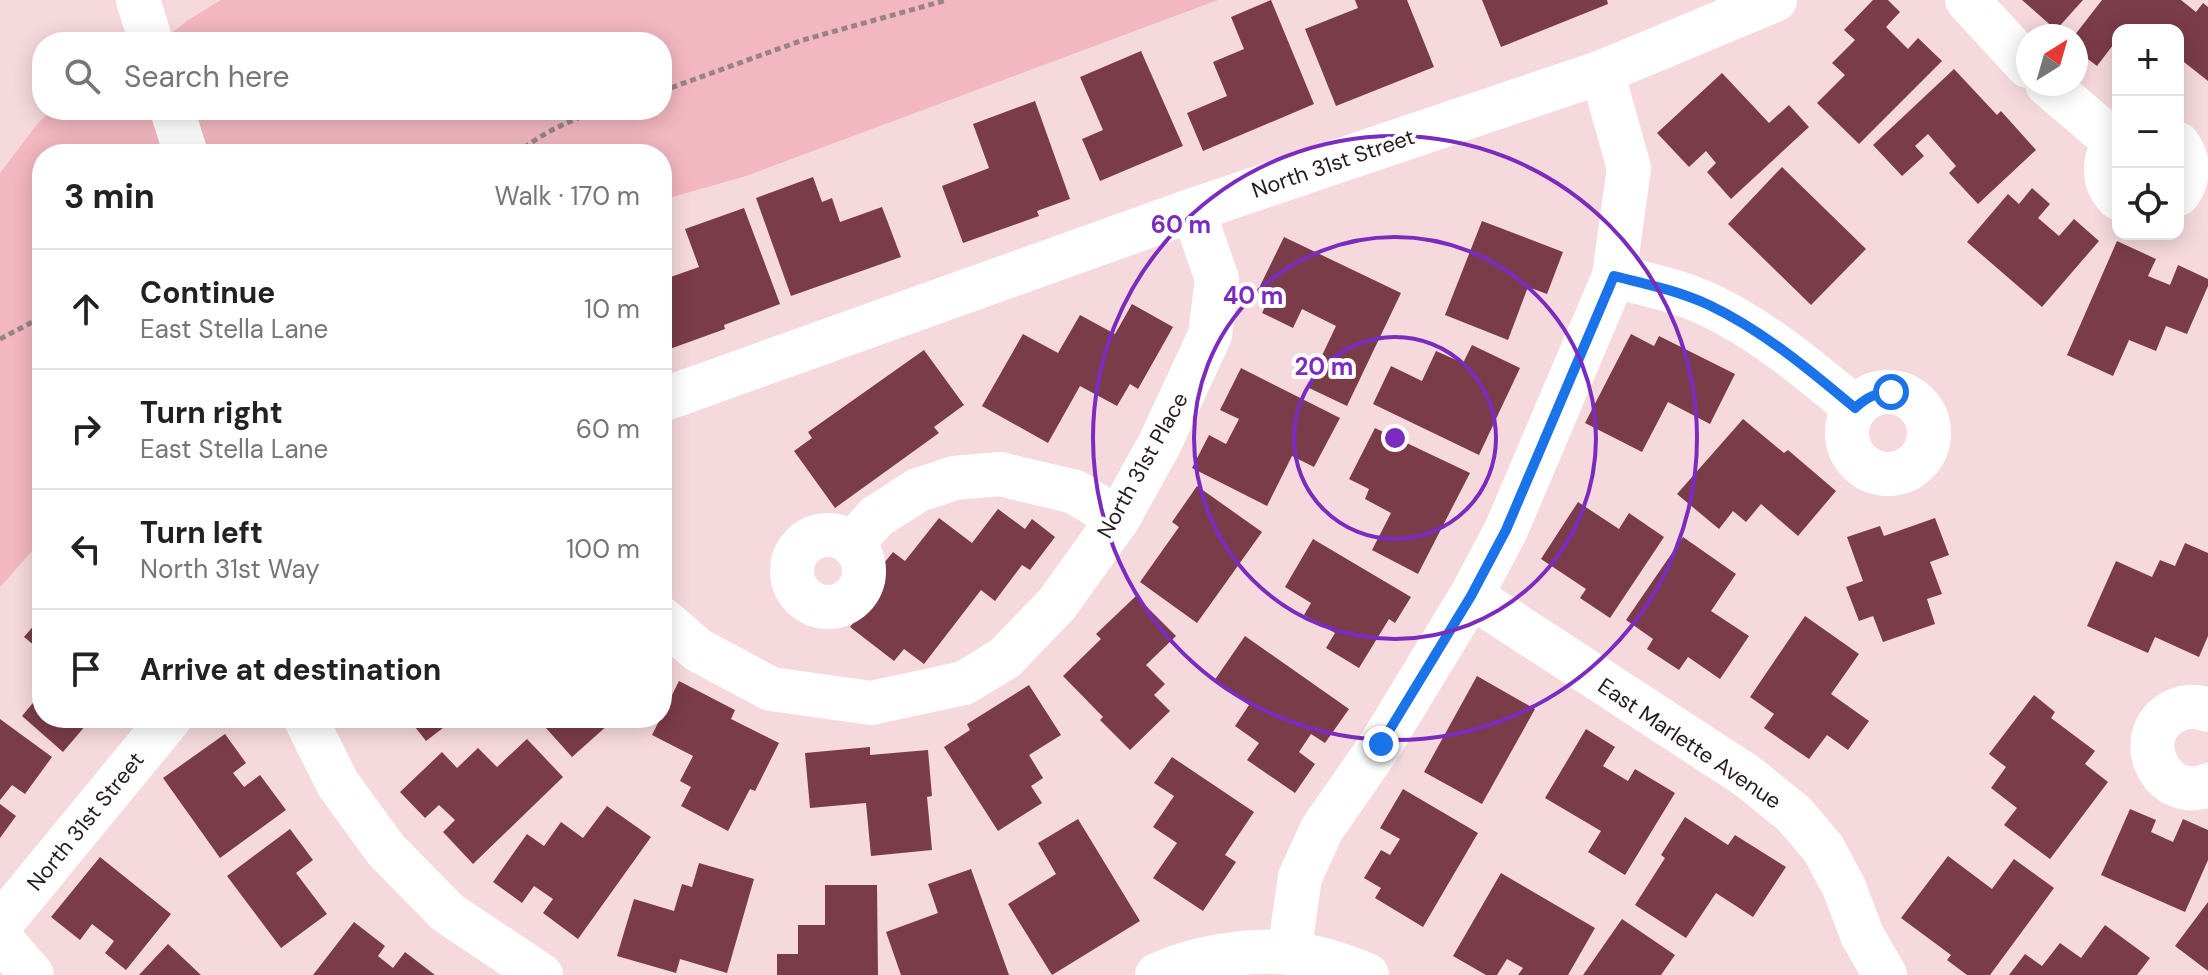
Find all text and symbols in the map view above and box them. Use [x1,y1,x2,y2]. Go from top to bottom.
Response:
north arrow [2016,24,2088,96]
map controls [2112,24,2184,240]
button: + [2112,24,2184,96]
search box [32,32,672,120]
icon: search [60,54,104,98]
text: Search here [124,57,290,96]
button: − [2112,96,2184,168]
street label: North 31st Street [1248,122,1418,205]
button: locate [2112,168,2184,240]
text: 3 min [64,174,155,219]
text: Walk · 170 m [495,179,640,213]
text: 60 m [1151,209,1211,240]
text: Continue [140,273,275,312]
text: 40 m [1223,280,1283,311]
icon: ahead [64,287,108,331]
text: 10 m [584,292,640,326]
text: East Stella Lane [140,312,328,346]
text: 20 m [1295,351,1353,382]
route start [1873,374,1909,410]
street label: North 31st Place [1090,387,1195,543]
text: Turn right [140,393,283,432]
icon: right [64,407,108,451]
text: 60 m [576,412,640,446]
centre of rings [1381,424,1409,452]
text: East Stella Lane [140,432,328,466]
text: Turn left [140,513,263,552]
icon: left [64,527,108,571]
text: 100 m [566,532,640,566]
text: North 31st Way [140,552,320,586]
icon: arrive [64,647,108,691]
text: Arrive at destination [140,650,441,689]
street label: East Marlette Avenue [1592,671,1787,816]
route end [1363,726,1399,762]
street label: North 31st Street [21,746,150,897]

